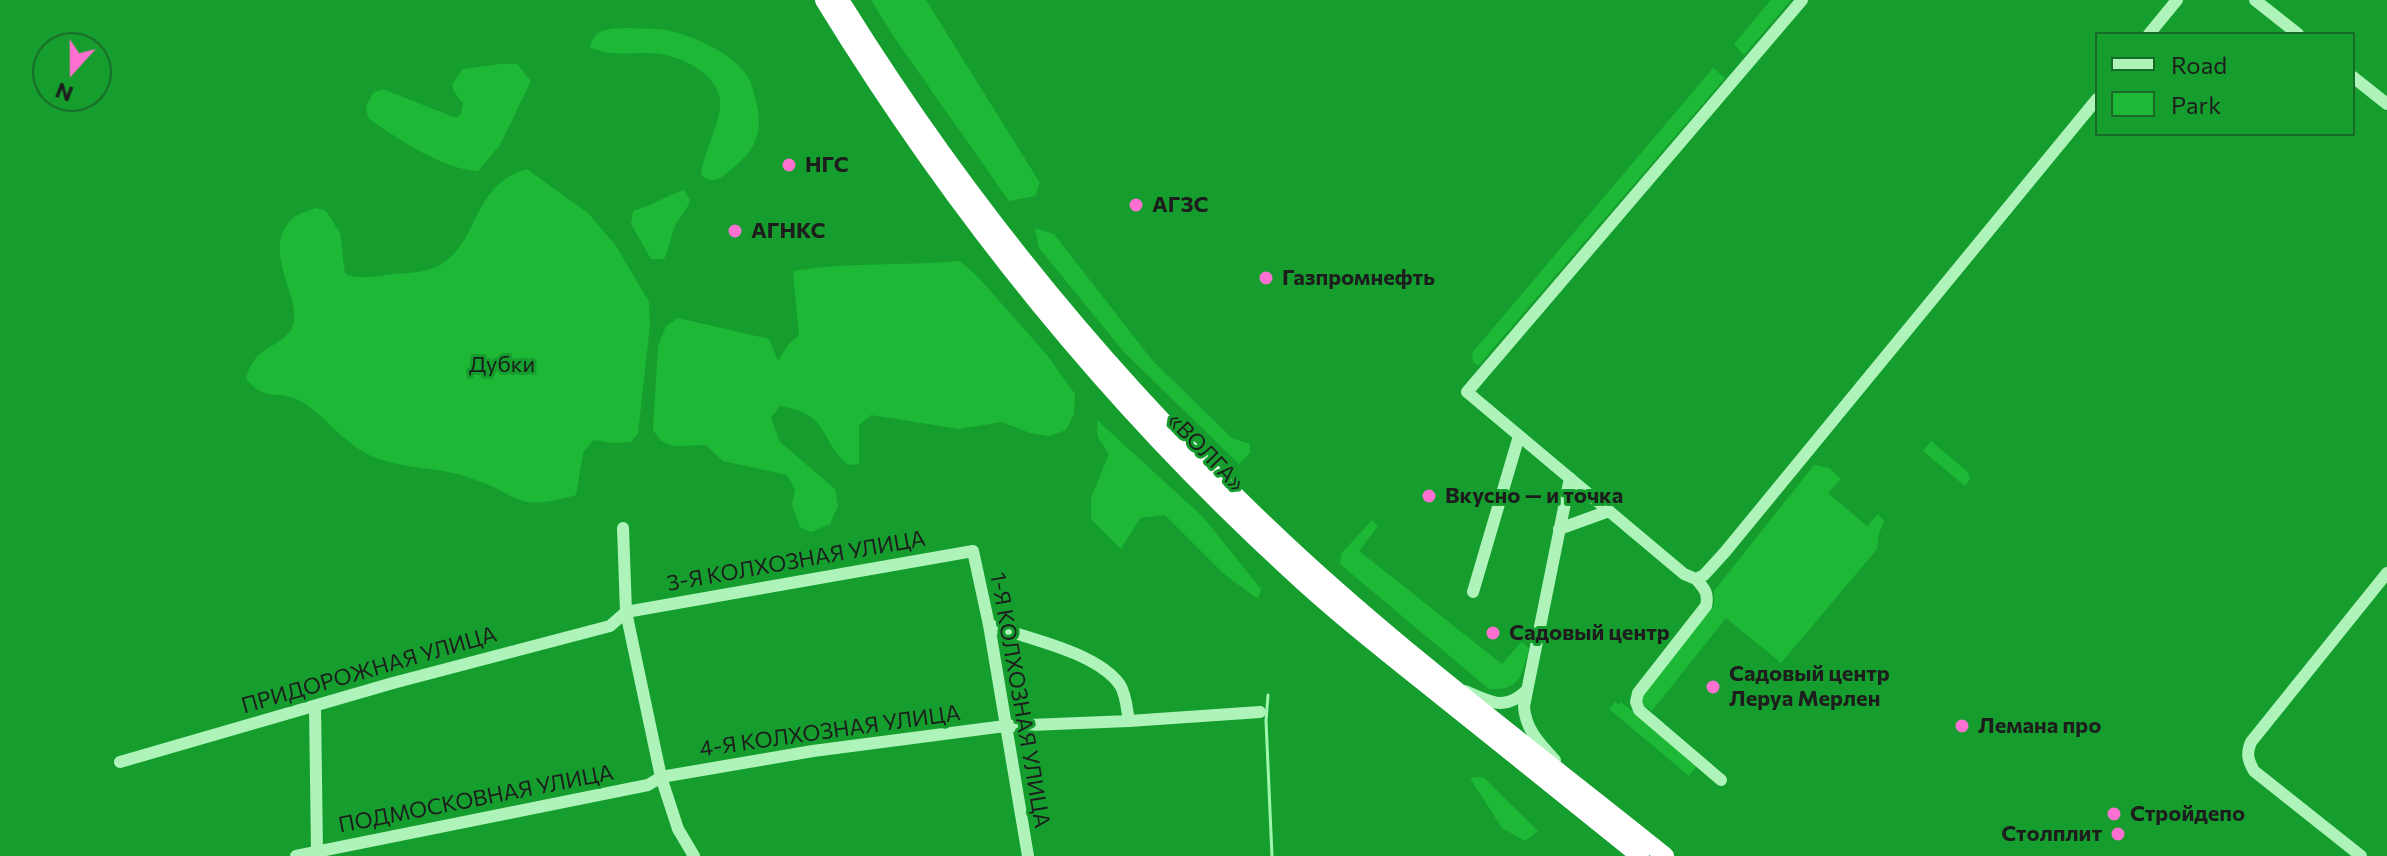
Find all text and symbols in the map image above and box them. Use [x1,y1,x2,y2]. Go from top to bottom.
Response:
north arrow [32,32,112,112]
legend [2095,32,2355,136]
text: Road [2171,50,2227,79]
text: N [51,77,76,109]
text: Park [2171,90,2221,119]
place label: НГС [805,152,849,178]
marker: НГС [780,156,798,174]
place label: АГЗС [1152,192,1209,218]
marker: АГЗС [1127,196,1145,214]
place label: АГНКС [751,218,826,244]
marker: АГНКС [726,222,744,240]
place label: Газпромнефть [1282,265,1435,291]
marker: Газпромнефть [1257,269,1275,287]
park label: Дубки [469,352,535,378]
street label: «ВОЛГА» [1162,407,1250,497]
place label: Вкусно — и точка [1445,483,1623,509]
marker: Вкусно — и точка [1420,487,1438,505]
street label: 3-Я КОЛХОЗНАЯ УЛИЦА [665,525,927,597]
street label: 1-Я КОЛХОЗНАЯ УЛИЦА [985,570,1055,830]
place label: Садовый центр [1509,620,1670,646]
street label: ПРИДОРОЖНАЯ УЛИЦА [238,621,500,719]
marker: Садовый центр [1484,624,1502,642]
place label: Садовый центр Леруа Мерлен [1729,661,1890,712]
marker: Садовый центр Леруа Мерлен [1704,678,1722,696]
street label: 4-Я КОЛХОЗНАЯ УЛИЦА [698,700,962,762]
place label: Лемана про [1978,713,2101,739]
marker: Лемана про [1953,717,1971,735]
street label: ПОДМОСКОВНАЯ УЛИЦА [336,759,616,839]
place label: Стройдепо [2130,801,2245,827]
marker: Стройдепо [2105,805,2123,823]
place label: Столплит [2001,821,2102,847]
marker: Столплит [2109,825,2127,843]

